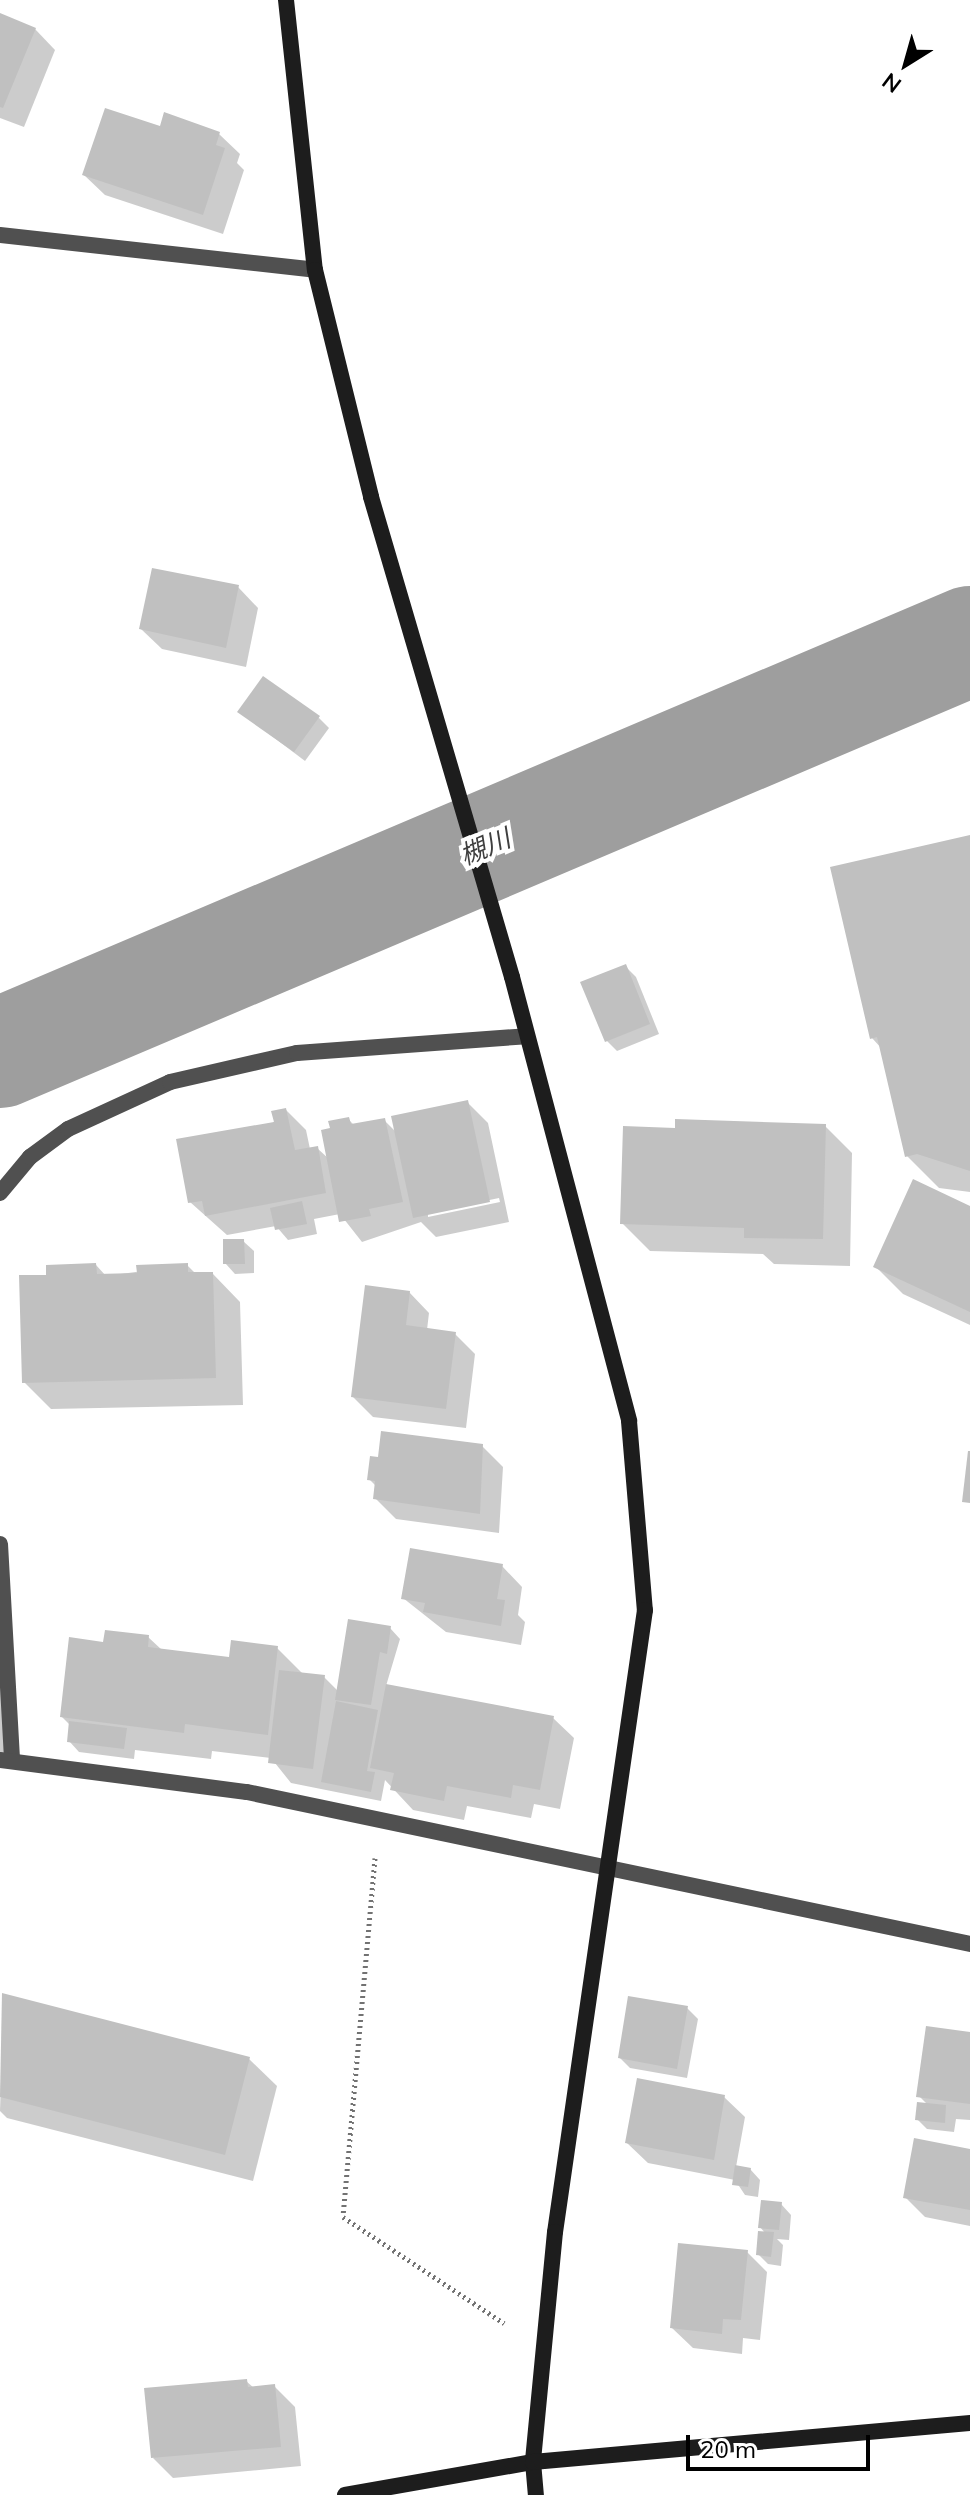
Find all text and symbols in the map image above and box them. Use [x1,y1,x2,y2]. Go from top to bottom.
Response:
north arrow [866,24,946,104]
text: N [876,67,907,99]
water label: 槻川 [455,822,515,872]
scale bar [690,2419,874,2469]
text: 20 m [700,2434,756,2464]

